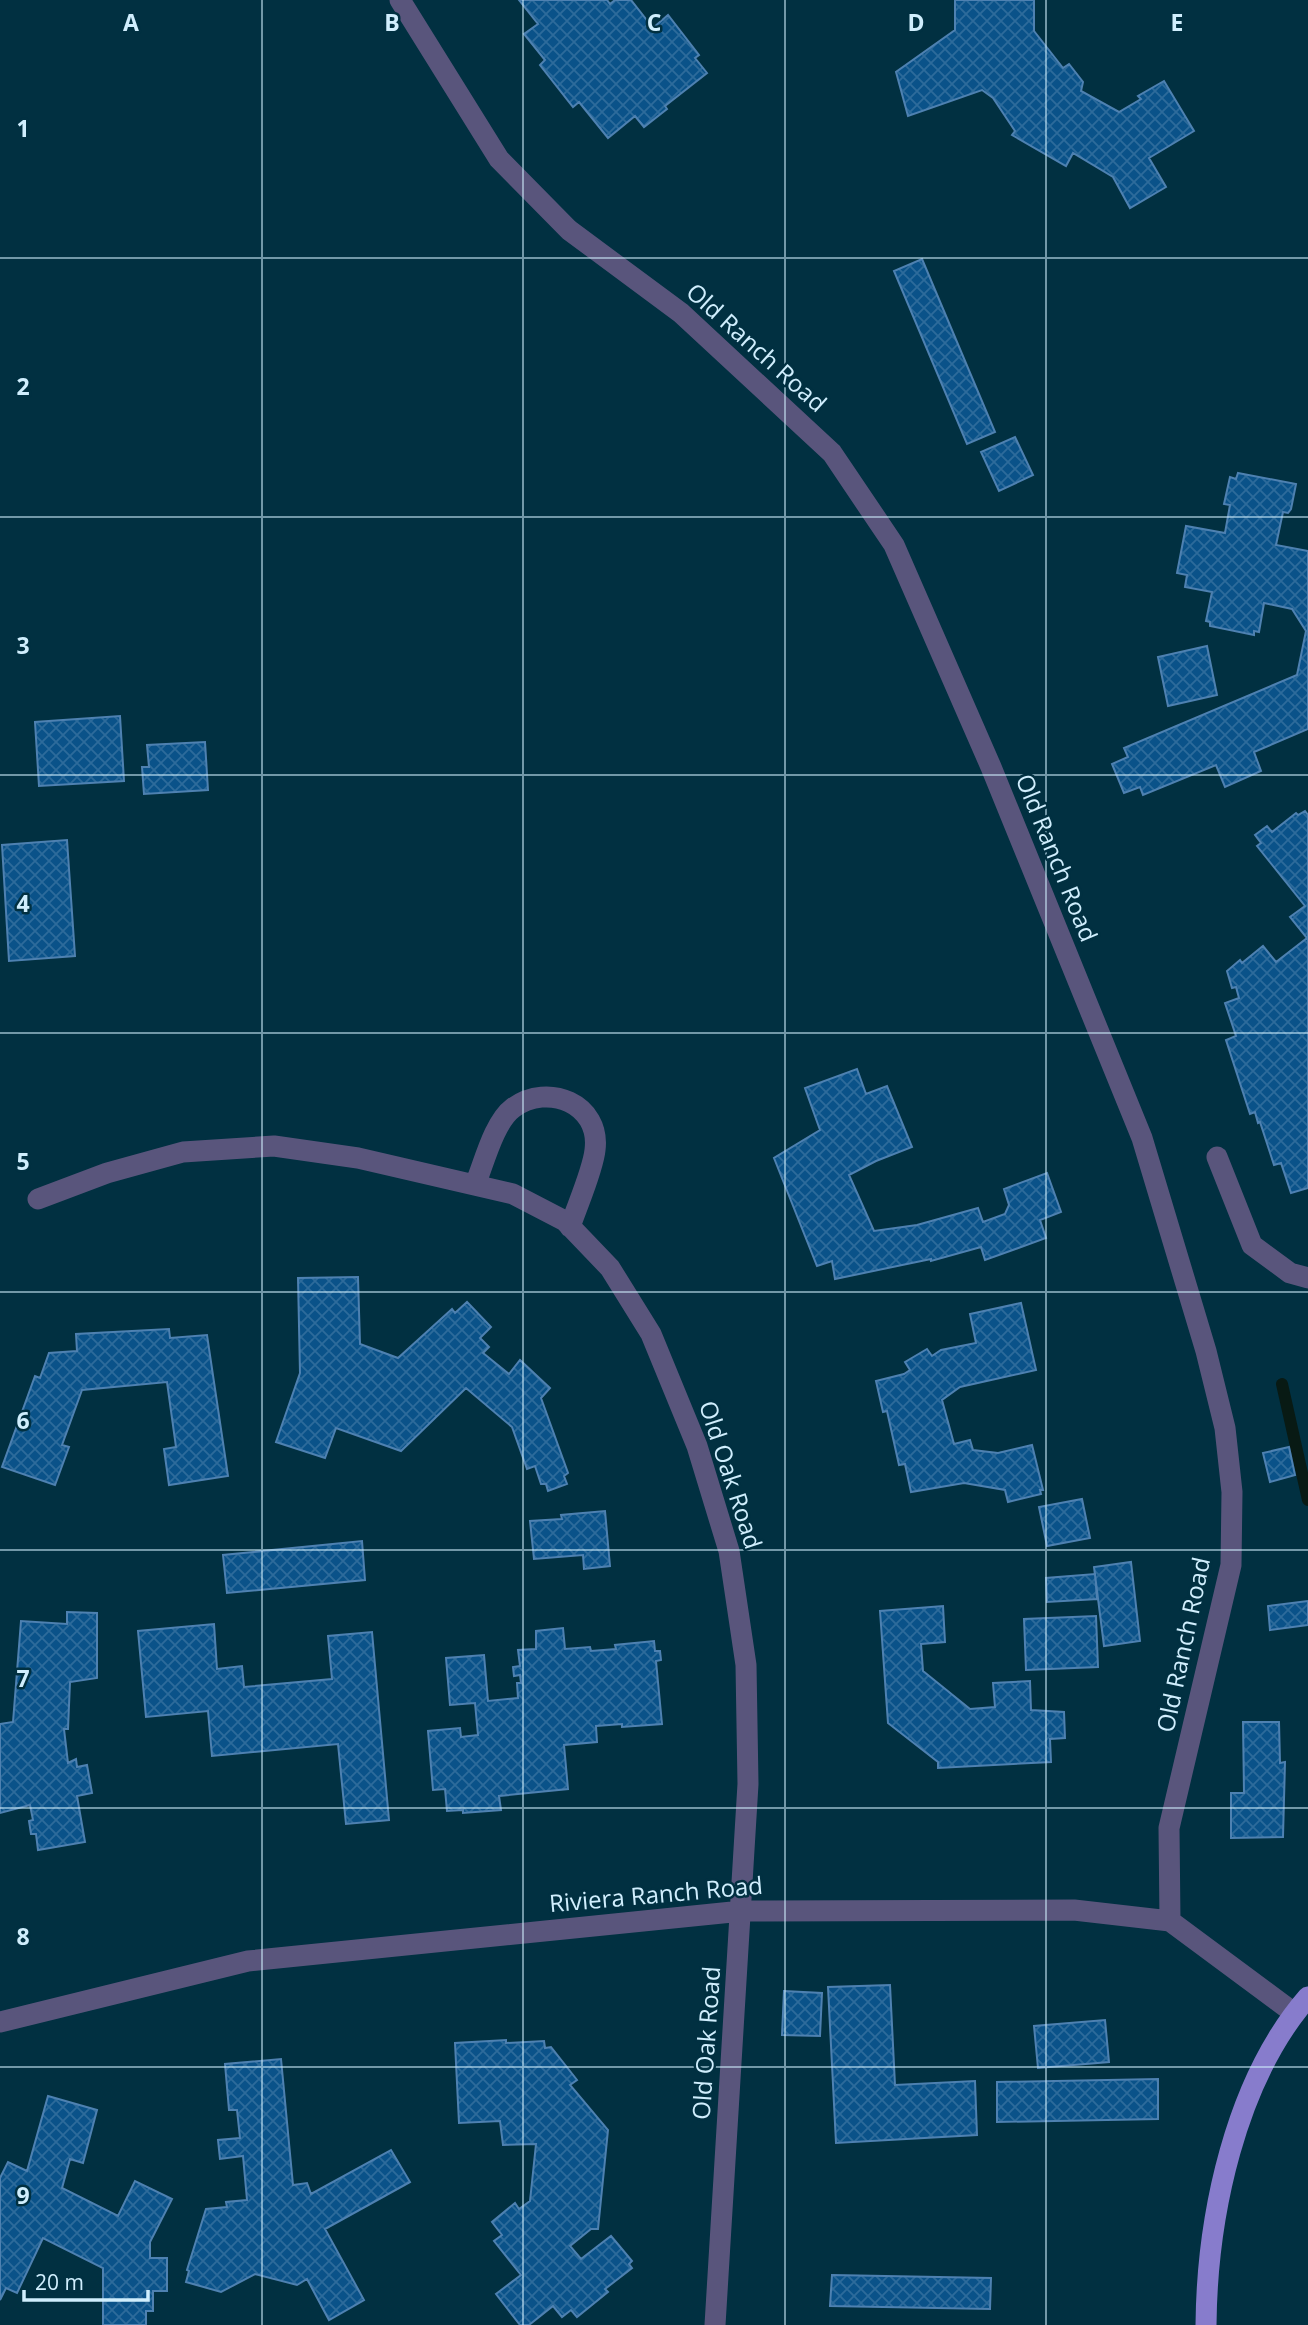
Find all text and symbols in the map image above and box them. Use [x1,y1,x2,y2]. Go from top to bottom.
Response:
text: A [123,6,139,38]
text: B [384,6,400,38]
text: C [647,6,661,38]
text: D [907,6,925,38]
text: E [1171,6,1183,38]
text: 1 [16,112,30,144]
street label: Old Ranch Road [680,275,834,419]
text: 2 [16,370,30,402]
text: 3 [16,629,30,661]
street label: Old Ranch Road [1009,769,1106,946]
text: 4 [16,887,30,919]
text: 5 [16,1145,30,1177]
street label: Old Oak Road [692,1396,771,1553]
text: 6 [16,1404,30,1436]
street label: Old Ranch Road [1148,1554,1217,1735]
text: 7 [16,1662,30,1694]
street label: Riviera Ranch Road [548,1868,764,1919]
text: 8 [16,1920,30,1952]
street label: Old Oak Road [684,1965,727,2121]
text: 9 [16,2179,30,2211]
scale bar [24,2258,149,2302]
text: 20 m [35,2268,84,2296]

